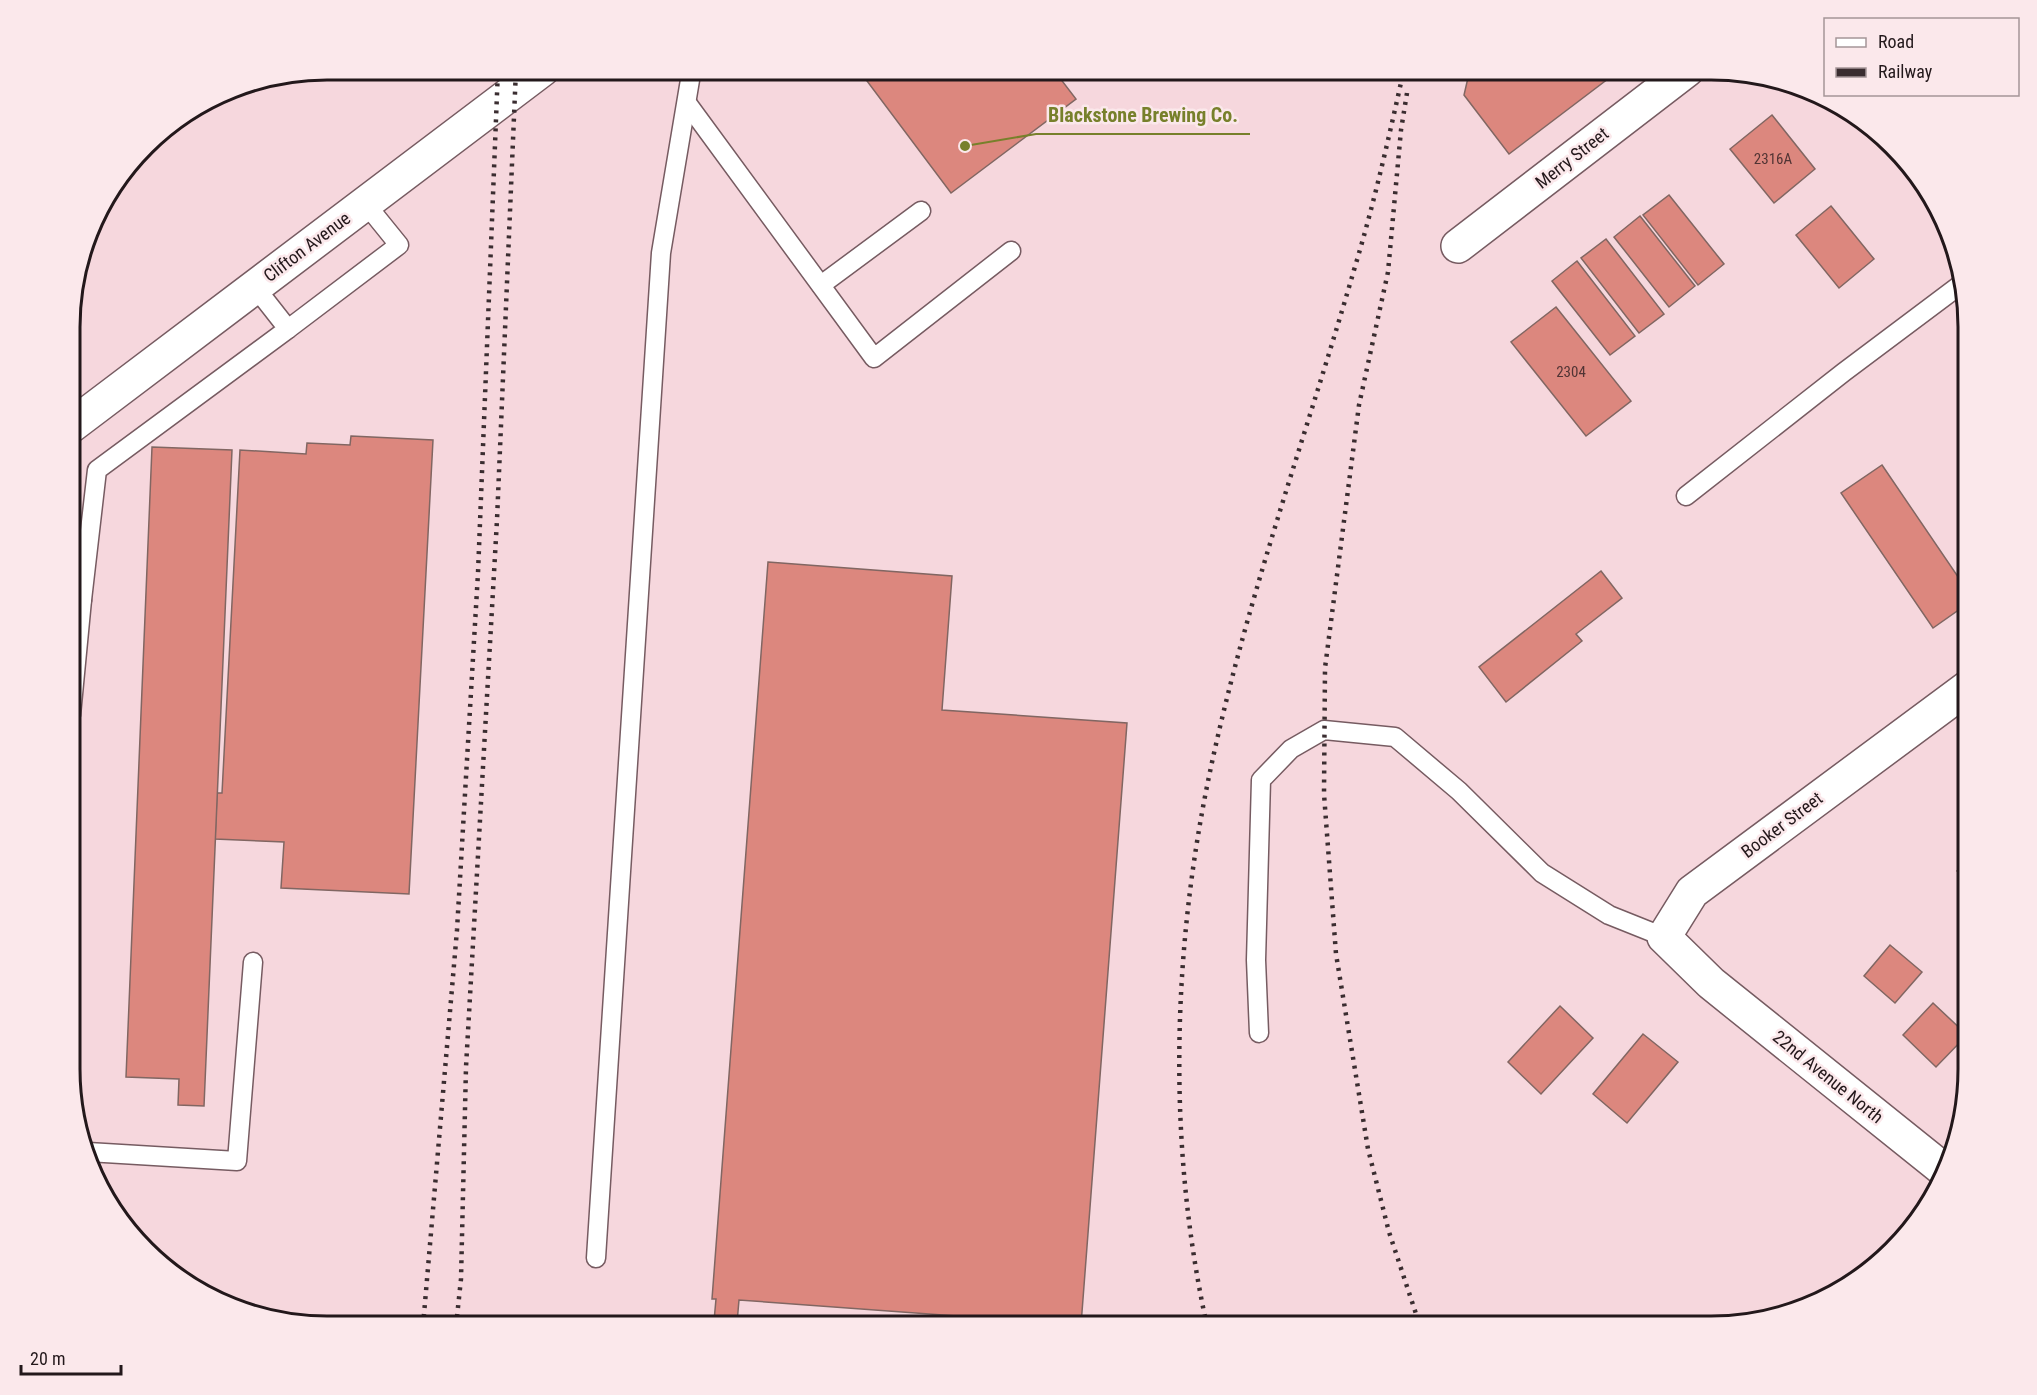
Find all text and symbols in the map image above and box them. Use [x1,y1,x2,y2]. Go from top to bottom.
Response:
legend [1824,18,2019,96]
text: Road [1878,31,1914,52]
text: Railway [1878,61,1933,82]
callout: Blackstone Brewing Co. [1036,96,1250,134]
text: Blackstone Brewing Co. [1048,103,1238,127]
street label: Merry Street [1531,123,1612,193]
house number: 2316A [1754,150,1792,168]
street label: Clifton Avenue [259,207,354,286]
house number: 2304 [1556,363,1586,381]
street label: Booker Street [1737,787,1826,862]
street label: 22nd Avenue North [1769,1026,1888,1127]
scale bar [21,1338,122,1376]
text: 20 m [30,1348,65,1369]

